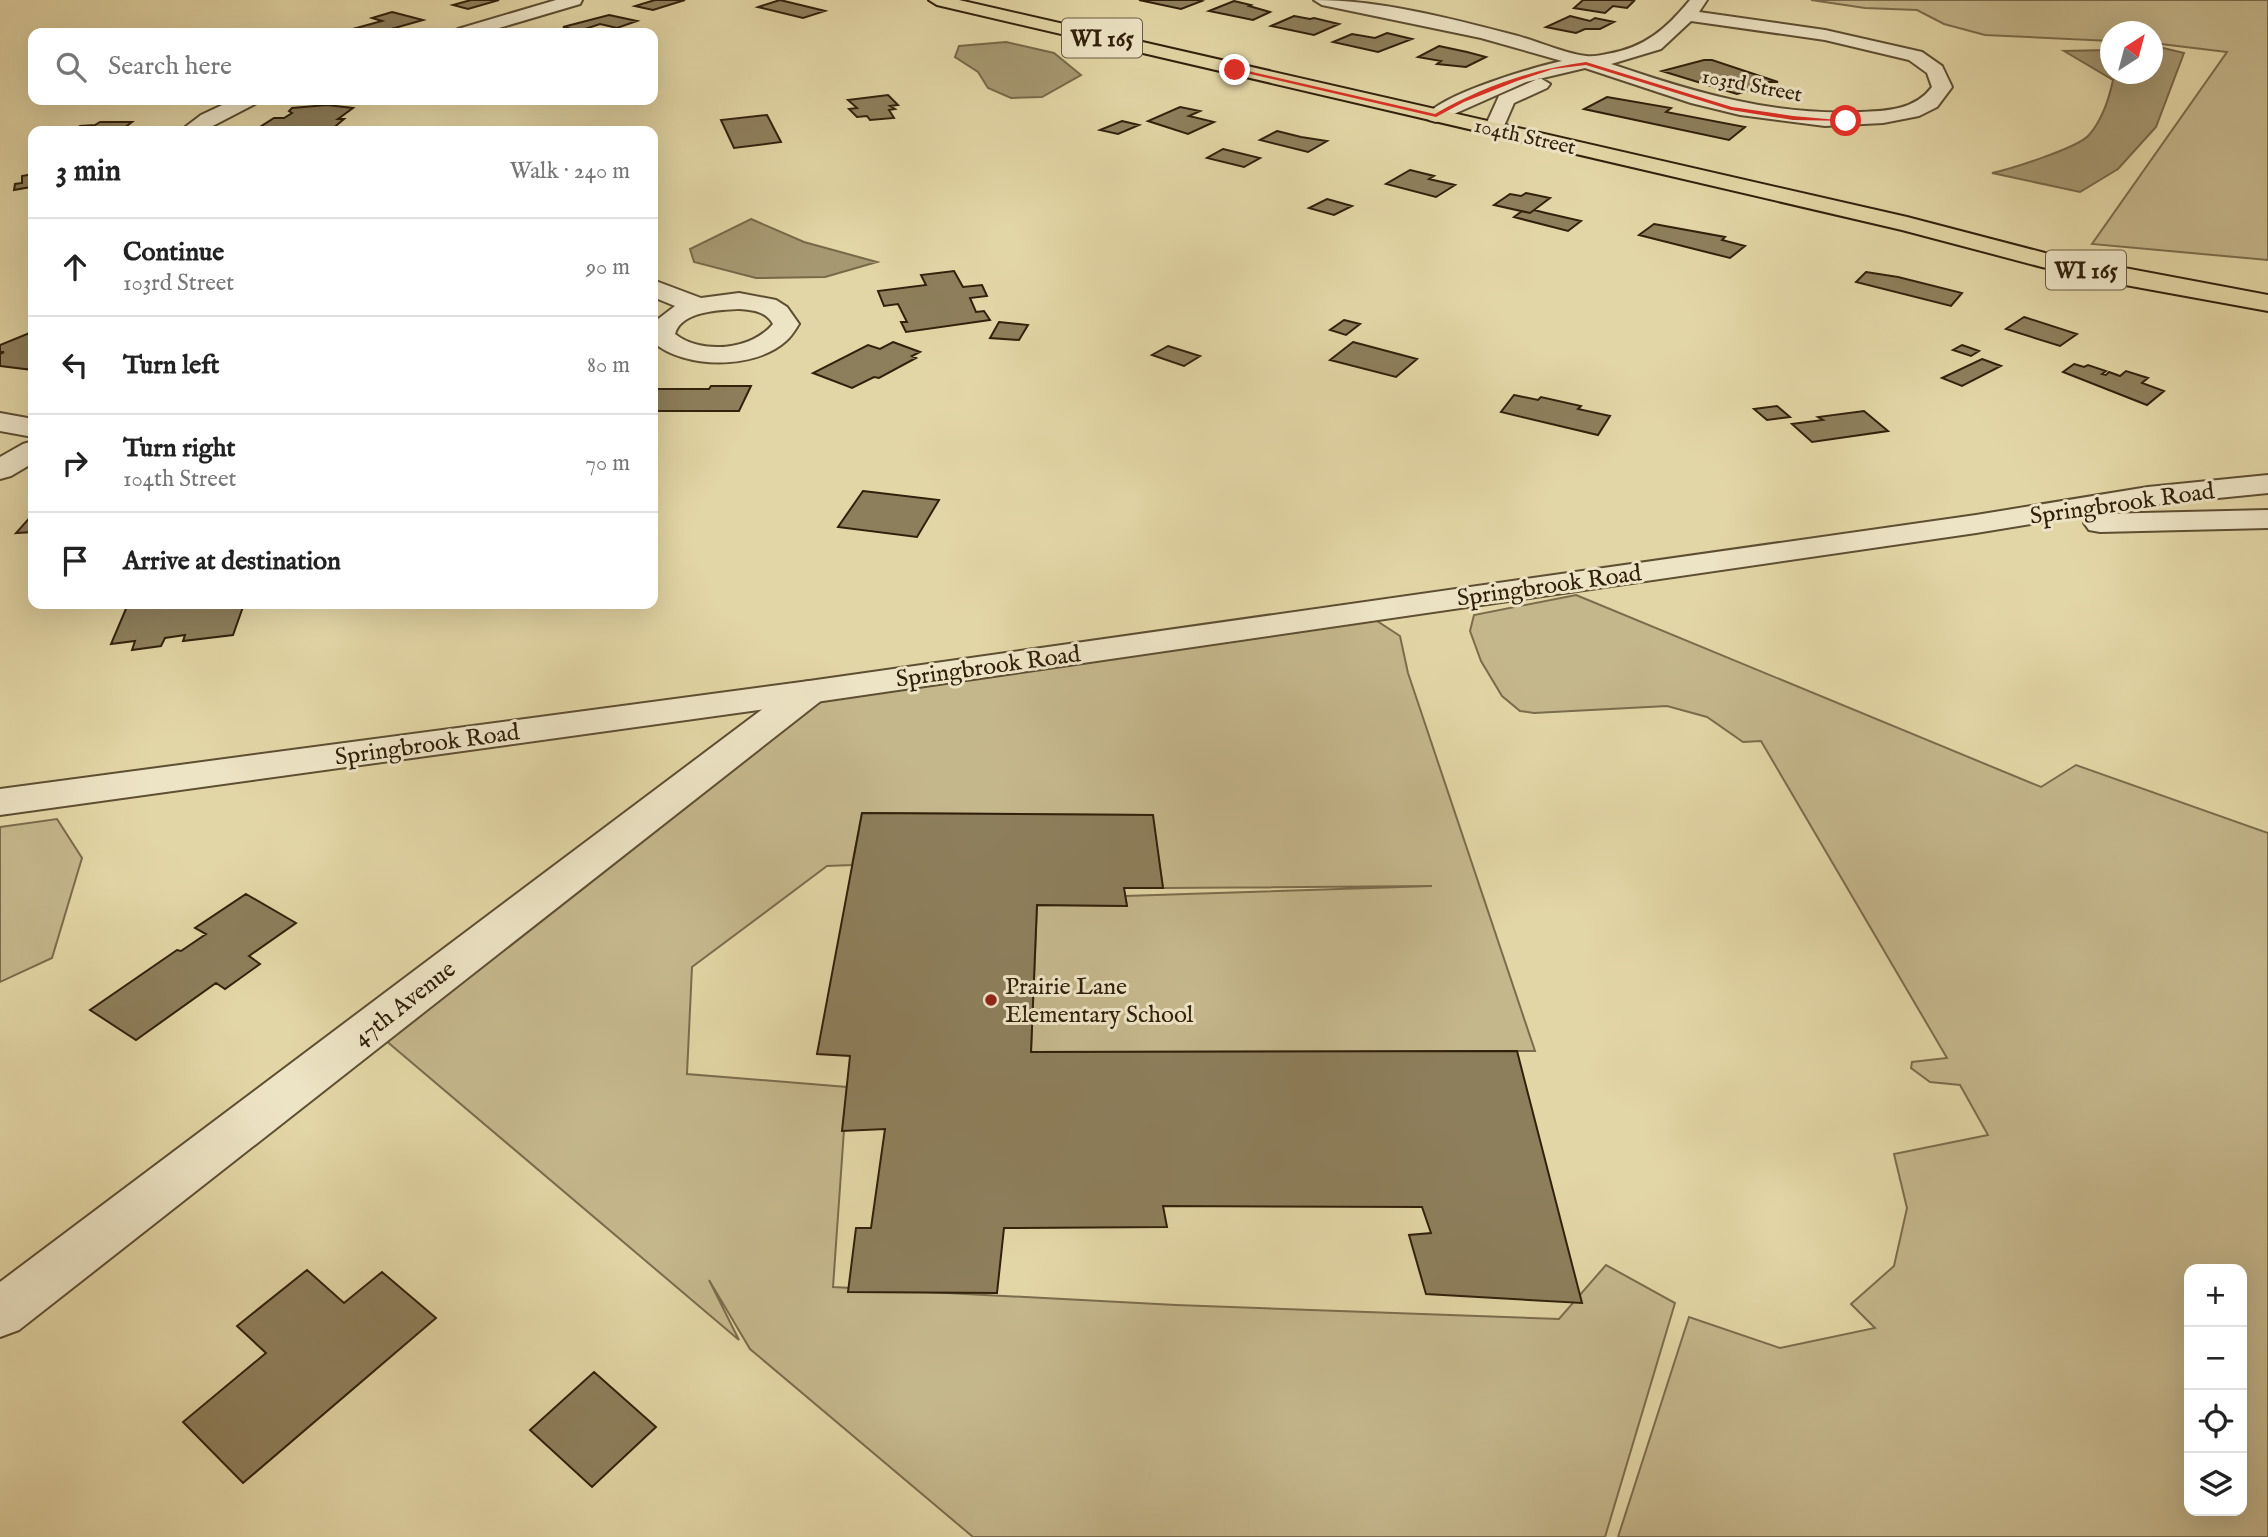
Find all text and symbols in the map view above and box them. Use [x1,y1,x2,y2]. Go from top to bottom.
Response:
road number: WI 165 [1062,19,1142,58]
north arrow [2100,21,2163,84]
search box [28,28,658,105]
icon: search [52,48,90,86]
text: Search here [108,50,232,83]
route end [1219,54,1250,85]
street label: 103rd Street [1699,64,1804,109]
route start [1830,105,1861,136]
street label: 104th Street [1471,113,1578,162]
text: 3 min [56,153,121,191]
text: Walk · 240 m [510,157,630,186]
text: Continue [123,236,224,269]
icon: ahead [56,248,94,286]
road number: WI 165 [2046,250,2126,290]
text: 90 m [586,253,630,282]
text: 103rd Street [123,269,234,298]
icon: left [56,346,94,384]
text: Turn left [123,349,220,382]
text: 80 m [587,351,630,380]
text: Turn right [123,432,236,465]
icon: right [56,444,94,482]
text: 70 m [585,449,630,478]
text: 104th Street [123,465,236,494]
street label: Springbrook Road [2028,476,2217,533]
icon: arrive [56,542,94,580]
text: Arrive at destination [123,545,341,578]
street label: Springbrook Road [1455,558,1644,615]
street label: Springbrook Road [894,639,1083,696]
street label: Springbrook Road [333,717,522,774]
street label: 47th Avenue [347,954,462,1054]
place label: Prairie Lane Elementary School [1005,972,1194,1031]
marker: Prairie Lane Elementary School [983,992,999,1008]
map controls [2184,1264,2247,1516]
button: + [2184,1264,2247,1327]
button: − [2184,1327,2247,1390]
button: locate [2184,1390,2247,1453]
button: layers [2184,1453,2247,1516]

